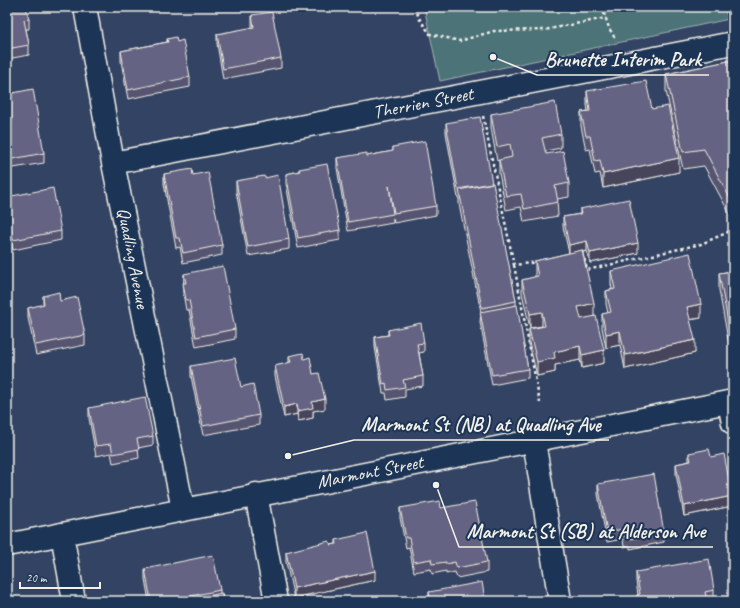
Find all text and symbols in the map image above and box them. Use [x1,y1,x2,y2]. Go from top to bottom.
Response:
callout: Brunette Interim Park [537,43,709,75]
text: Brunette Interim Park [545,47,704,72]
street label: Therrien Street [371,81,477,124]
street label: Quadling Avenue [111,206,155,312]
callout: Marmont St (NB) at Quadling Ave [354,408,609,440]
text: Marmont St (NB) at Quadling Ave [361,412,602,437]
street label: Marmont Street [315,450,427,494]
callout: Marmont St (SB) at Alderson Ave [459,515,713,547]
text: Marmont St (SB) at Alderson Ave [467,519,707,544]
scale bar [20,564,100,590]
text: 20 m [26,570,48,586]

